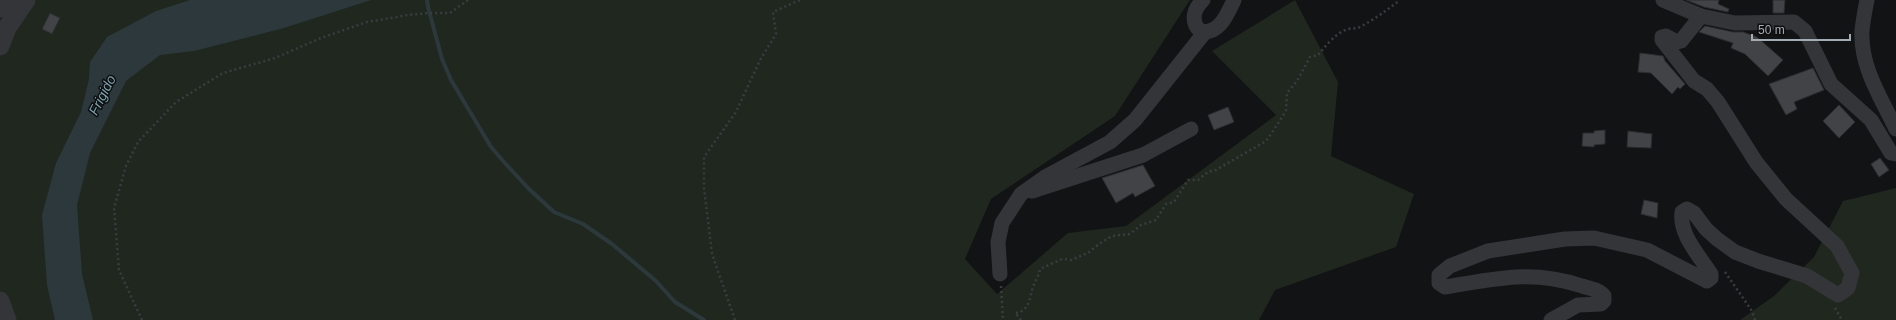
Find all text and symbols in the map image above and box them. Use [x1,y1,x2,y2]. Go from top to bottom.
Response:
scale bar [1752,16,1850,42]
text: 50 m [1758,23,1785,37]
water label: Frigido [85,72,119,118]

